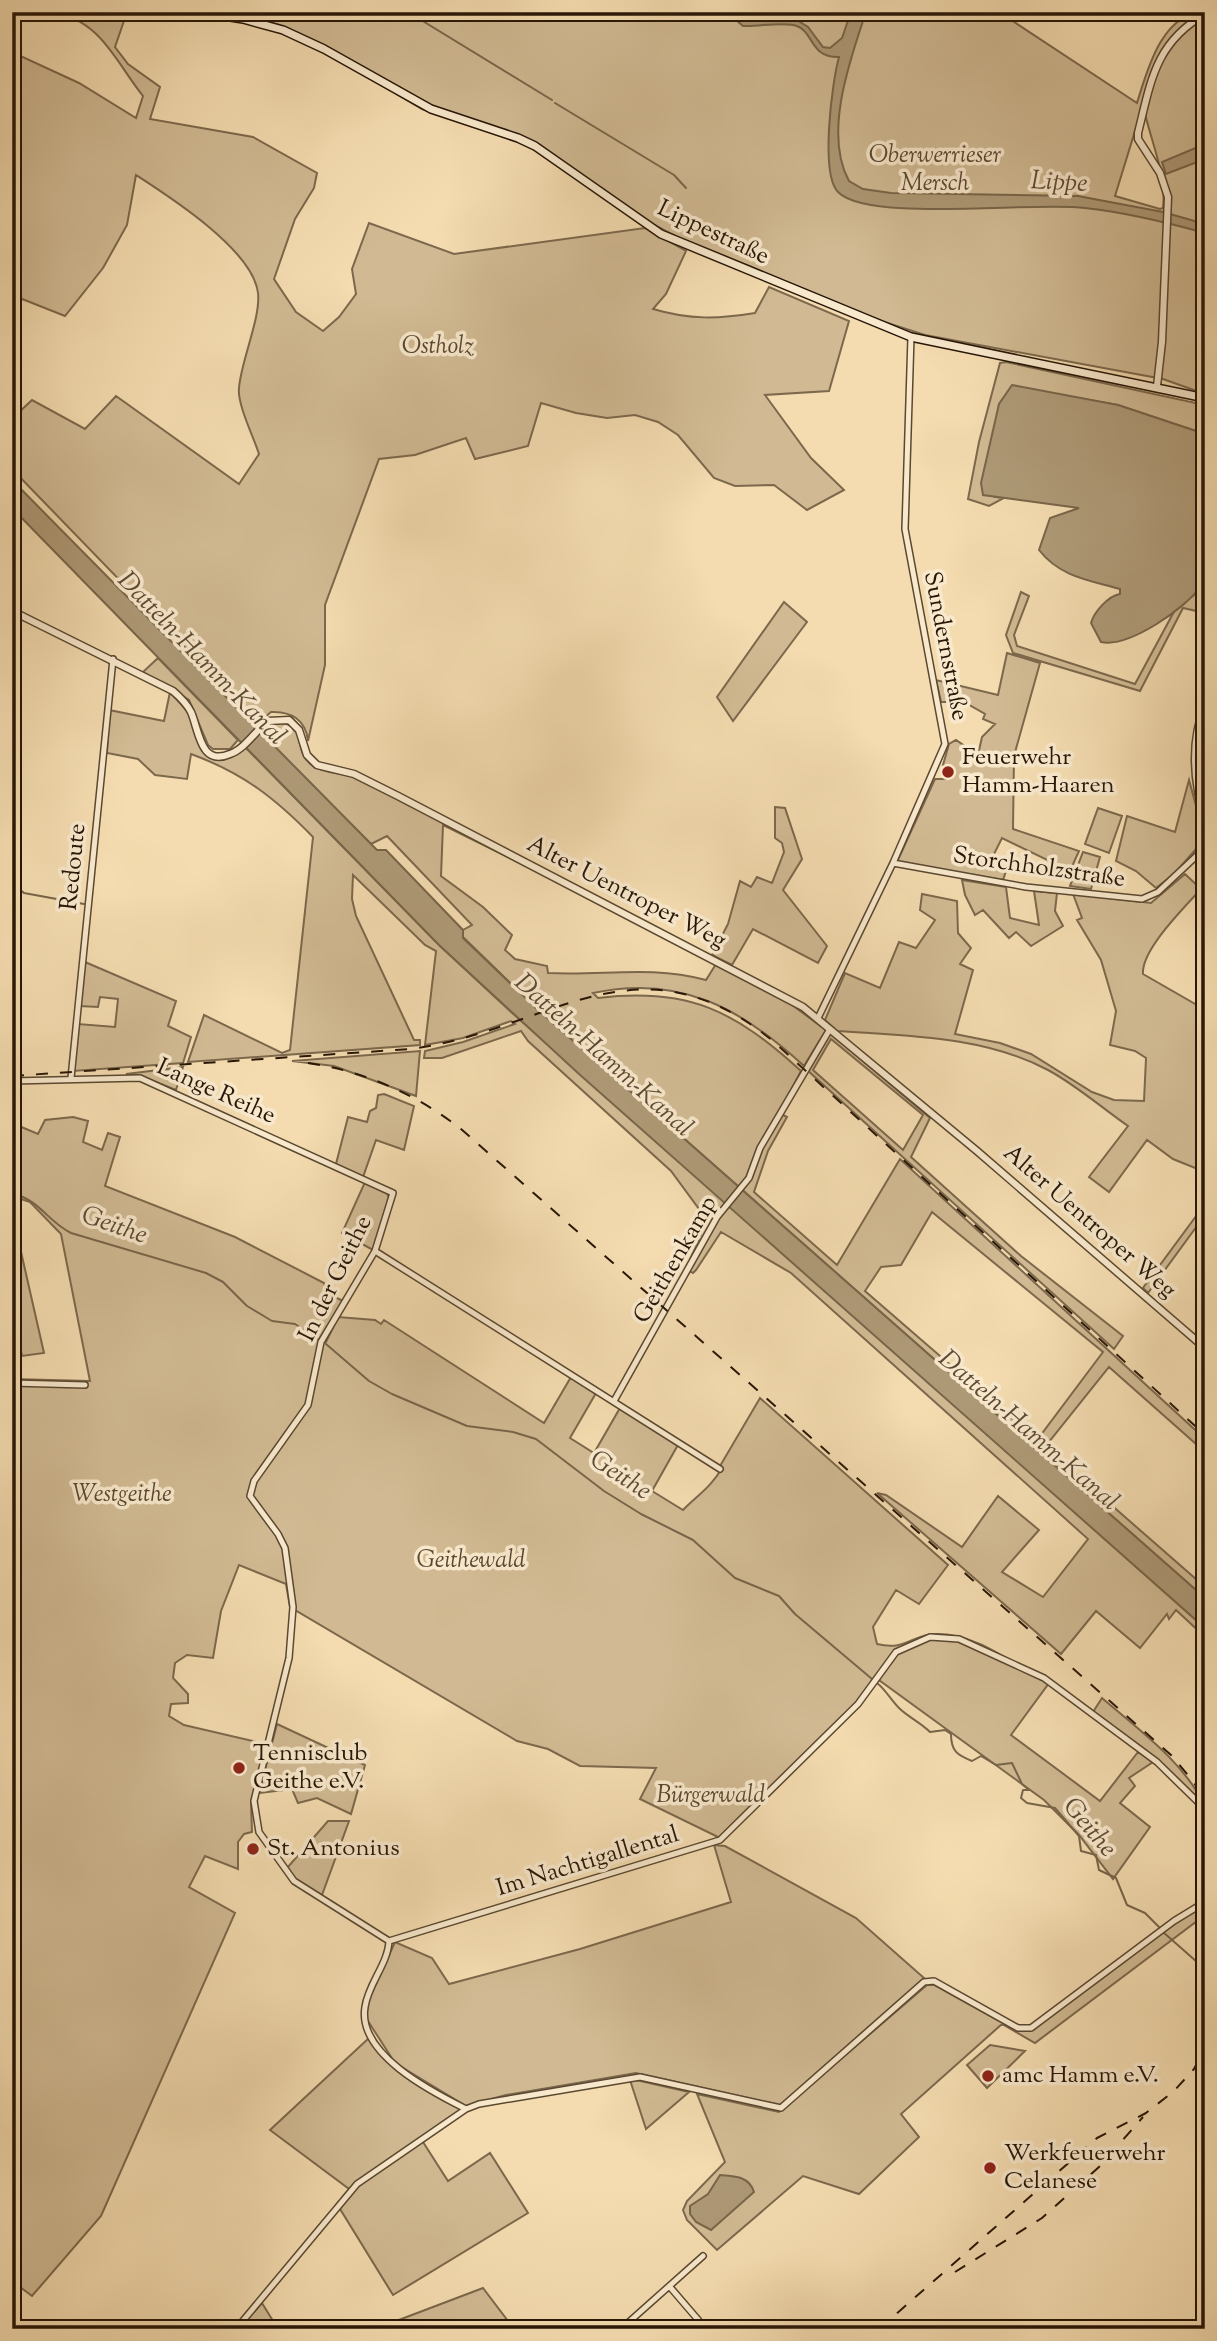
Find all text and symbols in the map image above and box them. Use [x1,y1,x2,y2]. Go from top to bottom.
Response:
park label: Oberwerrieser Mersch [869,139,1002,201]
water label: Lippe [1030,163,1088,203]
street label: Lippestraße [651,192,775,274]
park label: Ostholz [402,330,474,364]
water label: Datteln-Hamm-Kanal [108,564,294,754]
street label: Sundernstraße [914,568,976,724]
place label: Feuerwehr Hamm-Haaren [962,741,1115,803]
marker: Feuerwehr Hamm-Haaren [940,764,956,780]
street label: Redoute [53,822,95,912]
street label: Alter Uentroper Weg [520,828,732,958]
street label: Storchholzstraße [951,839,1127,897]
water label: Datteln-Hamm-Kanal [505,966,701,1147]
street label: Lange Reihe [151,1051,281,1133]
street label: Alter Uentroper Weg [995,1137,1183,1307]
street label: Geithenkamp [626,1190,726,1330]
water label: Geithe [76,1198,152,1254]
street label: In der Geithe [291,1210,381,1348]
water label: Datteln-Hamm-Kanal [929,1342,1127,1520]
water label: Geithe [582,1442,658,1510]
park label: Westgeithe [72,1478,172,1512]
park label: Geithewald [417,1544,526,1578]
place label: Tennisclub Geithe e.V. [253,1737,367,1799]
marker: Tennisclub Geithe e.V. [231,1760,247,1776]
park label: Bürgerwald [657,1779,766,1813]
water label: Geithe [1053,1790,1125,1866]
street label: Im Nachtigallental [493,1818,684,1906]
place label: St. Antonius [267,1832,400,1866]
marker: St. Antonius [245,1841,261,1857]
place label: amc Hamm e.V. [1002,2059,1159,2093]
marker: amc Hamm e.V. [980,2068,996,2084]
place label: Werkfeuerwehr Celanese [1004,2137,1166,2199]
marker: Werkfeuerwehr Celanese [982,2160,998,2176]

